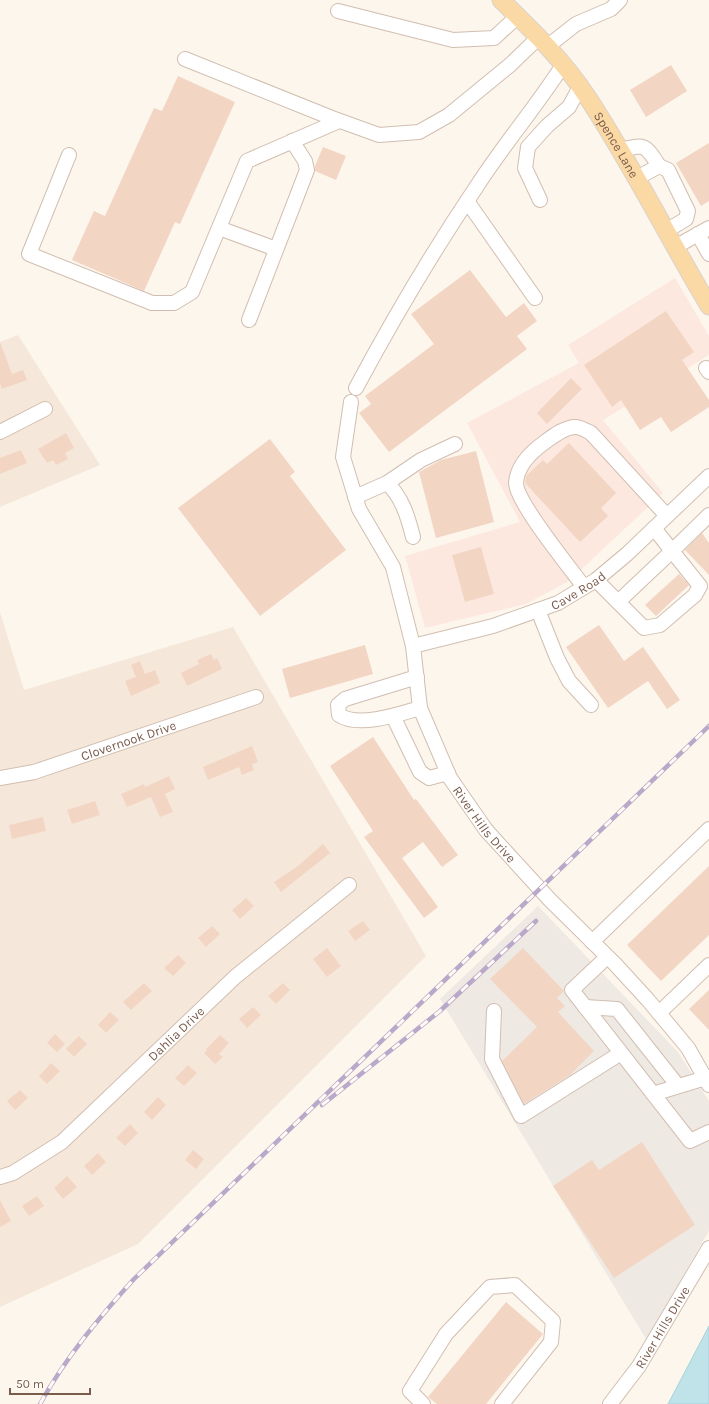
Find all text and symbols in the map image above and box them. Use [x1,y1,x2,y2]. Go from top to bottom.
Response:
street label: Spence Lane [591,109,642,180]
street label: Cave Road [549,568,608,612]
street label: Clovernook Drive [79,717,178,763]
street label: River Hills Drive [450,783,519,866]
street label: Dahlia Drive [145,1003,207,1064]
street label: River Hills Drive [632,1283,692,1371]
scale bar [10,1370,90,1396]
text: 50 m [16,1377,44,1391]

